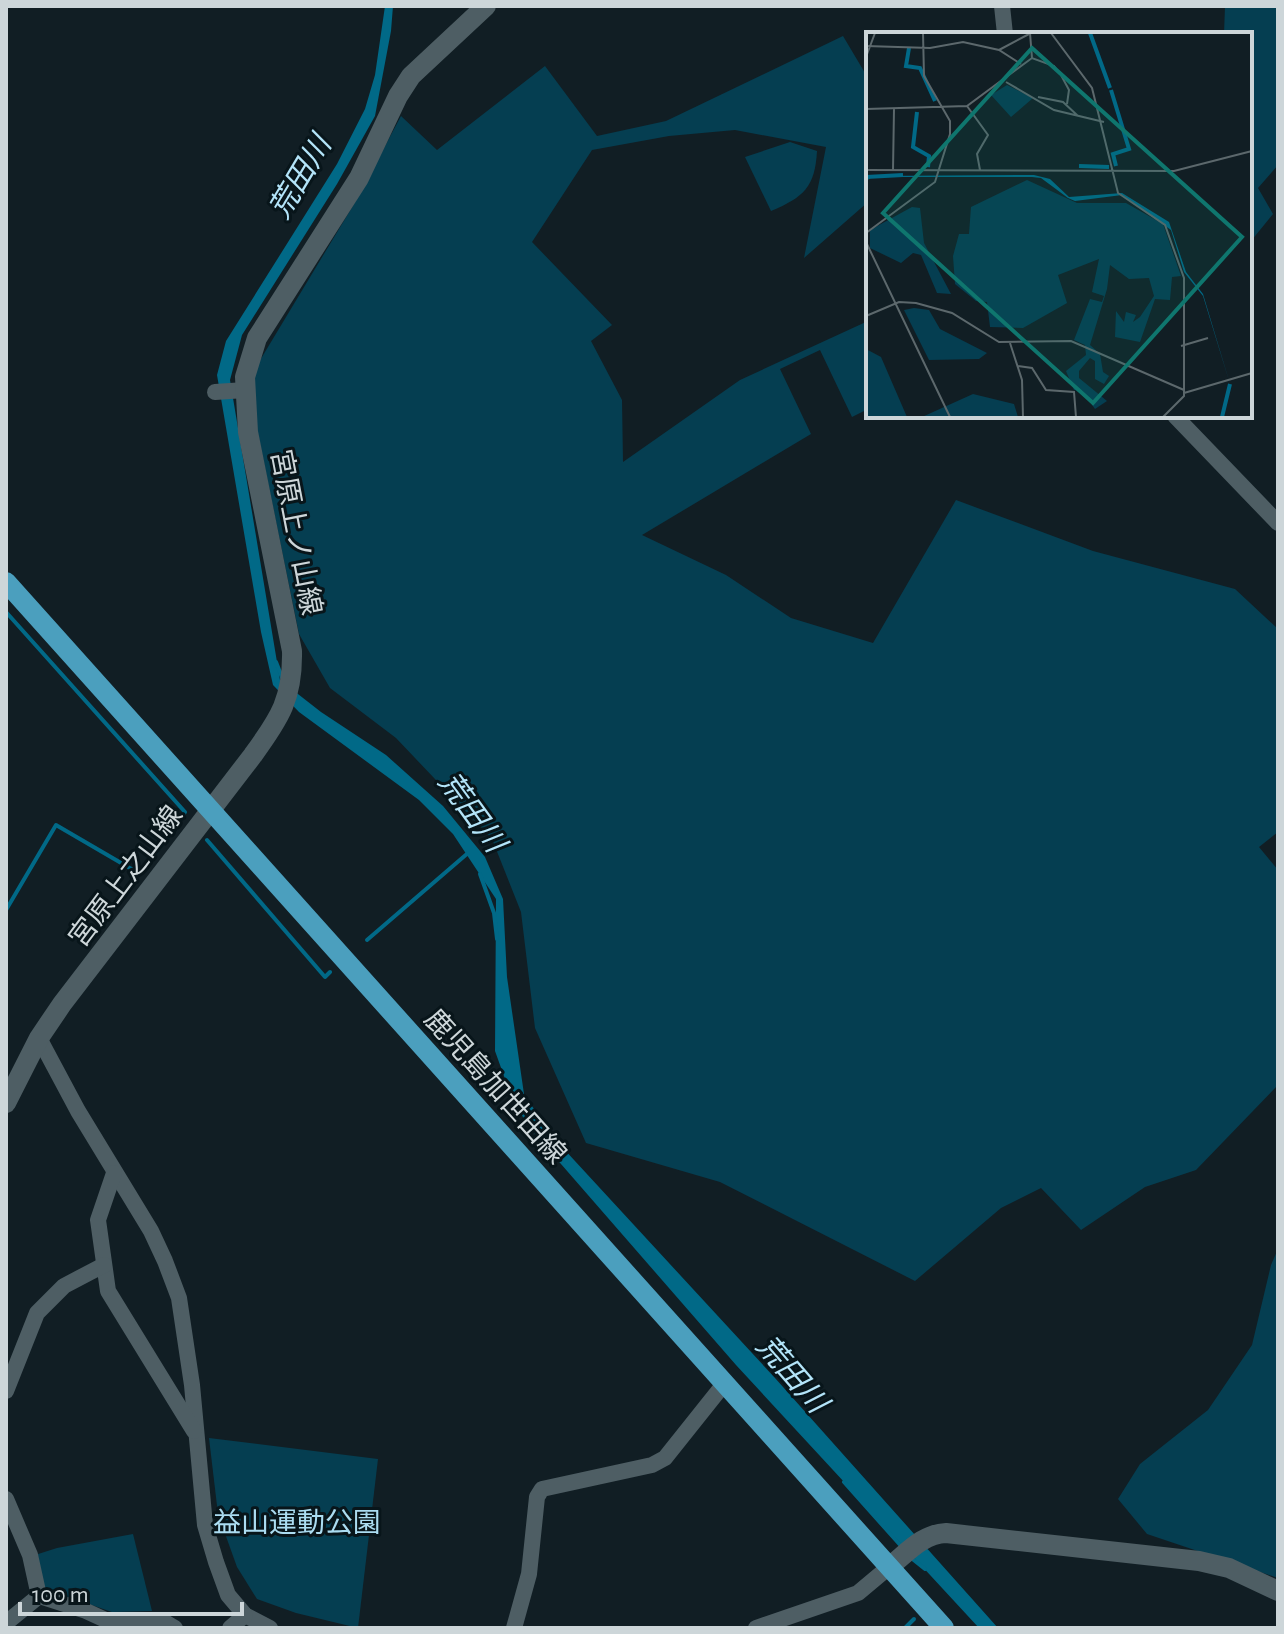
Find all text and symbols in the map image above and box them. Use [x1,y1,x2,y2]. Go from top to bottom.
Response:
inset map [866,32,1252,418]
water label: 荒田川 [263,128,338,224]
street label: 宮原上ノ山線 [265,447,327,618]
water label: 荒田川 [433,766,513,860]
street label: 宮原上之山線 [63,800,188,953]
street label: 鹿児島加世田線 [419,1004,572,1170]
water label: 荒田川 [750,1330,836,1421]
park label: 益山運動公園 [213,1508,381,1538]
scale bar [20,1566,242,1616]
text: 100 m [32,1583,89,1607]

